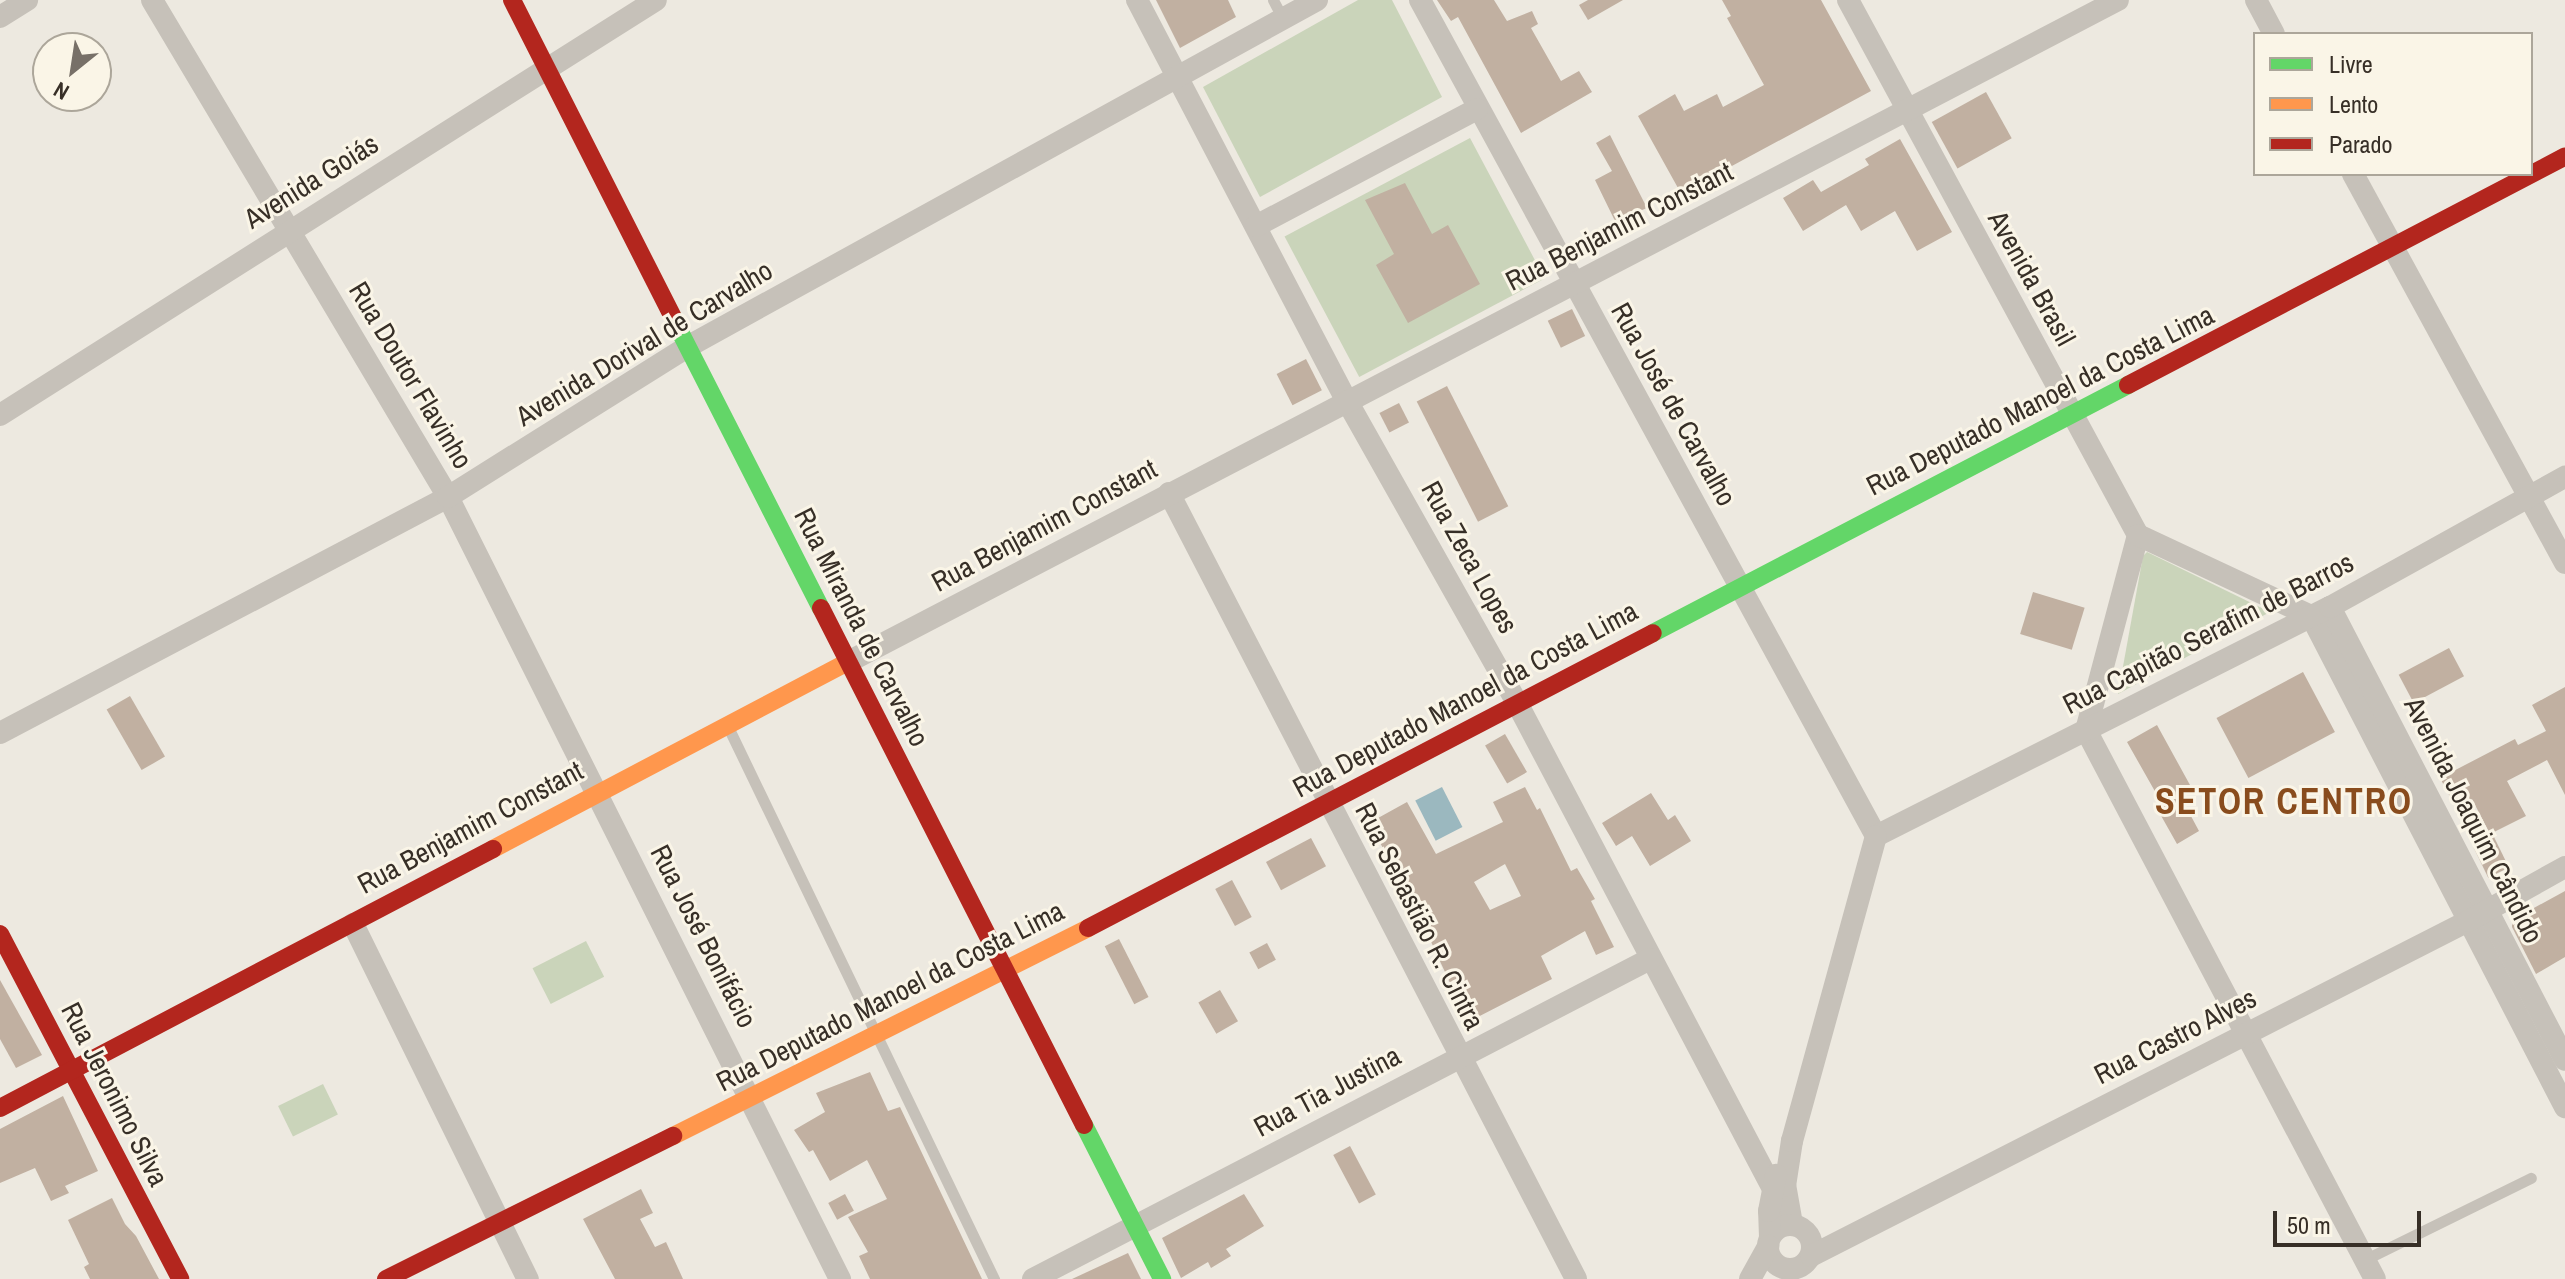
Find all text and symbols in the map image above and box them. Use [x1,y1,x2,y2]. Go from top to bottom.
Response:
north arrow [32,32,112,112]
legend [2253,32,2533,176]
text: Livre [2329,48,2373,80]
text: N [48,75,74,107]
text: Lento [2329,88,2378,120]
street label: Avenida Goiás [238,127,384,235]
text: Parado [2329,128,2392,160]
street label: Rua Benjamim Constant [1500,154,1738,298]
street label: Avenida Brasil [1981,205,2083,351]
street label: Avenida Dorival de Carvalho [510,253,778,433]
street label: Rua Doutor Flavinho [342,276,480,474]
street label: Rua José de Carvalho [1604,297,1744,511]
street label: Rua Deputado Manoel da Costa Lima [1861,298,2219,502]
street label: Rua Benjamim Constant [926,451,1162,599]
street label: Rua Zeca Lopes [1414,475,1526,639]
street label: Rua Miranda de Carvalho [787,502,937,752]
street label: Rua Capitão Serafim de Barros [2057,545,2359,721]
street label: Rua Deputado Manoel da Costa Lima [1287,594,1643,804]
street label: Avenida Joaquim Cândido [2397,691,2551,949]
street label: Rua Benjamim Constant [352,753,588,901]
district label: SETOR CENTRO [2155,780,2413,824]
street label: Rua Sebastião R. Cintra [1348,797,1492,1035]
street label: Rua José Bonifácio [644,839,764,1033]
street label: Rua Deputado Manoel da Costa Lima [711,894,1069,1098]
street label: Rua Castro Alves [2088,980,2262,1092]
street label: Rua Jeronimo Silva [54,997,176,1191]
street label: Rua Tia Justina [1248,1038,1406,1144]
scale bar [2277,1195,2425,1245]
text: 50 m [2287,1209,2331,1241]

